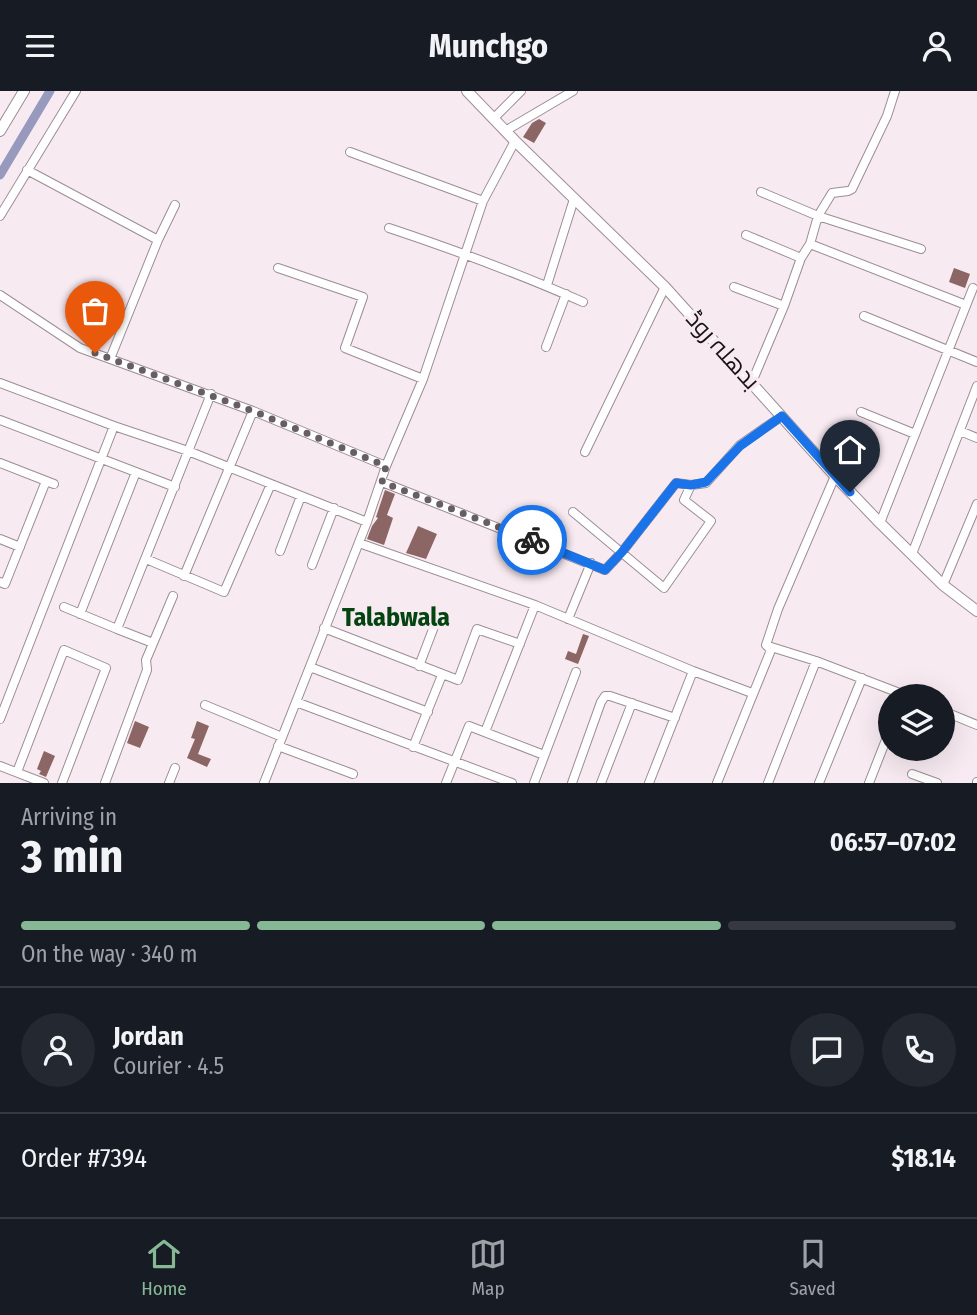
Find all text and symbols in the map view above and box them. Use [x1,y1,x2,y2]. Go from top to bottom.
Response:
icon: menu [21,27,59,65]
text: Munchgo [429,27,548,65]
icon: person [918,27,956,65]
pin [65,281,125,353]
icon: bag [76,292,114,330]
street label: بدھلہ روڈ [680,305,766,395]
pin [820,420,880,492]
icon: home [831,431,869,469]
courier [497,505,567,575]
icon: bike [513,521,551,559]
district label: Talabwala [342,602,450,633]
map controls [878,684,955,761]
button: layers [878,684,955,761]
text: Arriving in [21,803,117,831]
text: 06:57–07:02 [830,827,956,858]
text: 3 min [21,829,123,884]
text: On the way · 340 m [21,940,197,968]
button: person [21,1013,95,1087]
button: chat [790,1013,864,1087]
button: phone [882,1013,956,1087]
text: Jordan [113,1021,184,1052]
text: Courier · 4.5 [113,1052,224,1080]
text: Order #7394 [21,1143,147,1174]
text: $18.14 [892,1143,956,1174]
tab: Home [141,1235,187,1300]
tab: Map [469,1235,507,1300]
tab: Saved [789,1235,836,1300]

